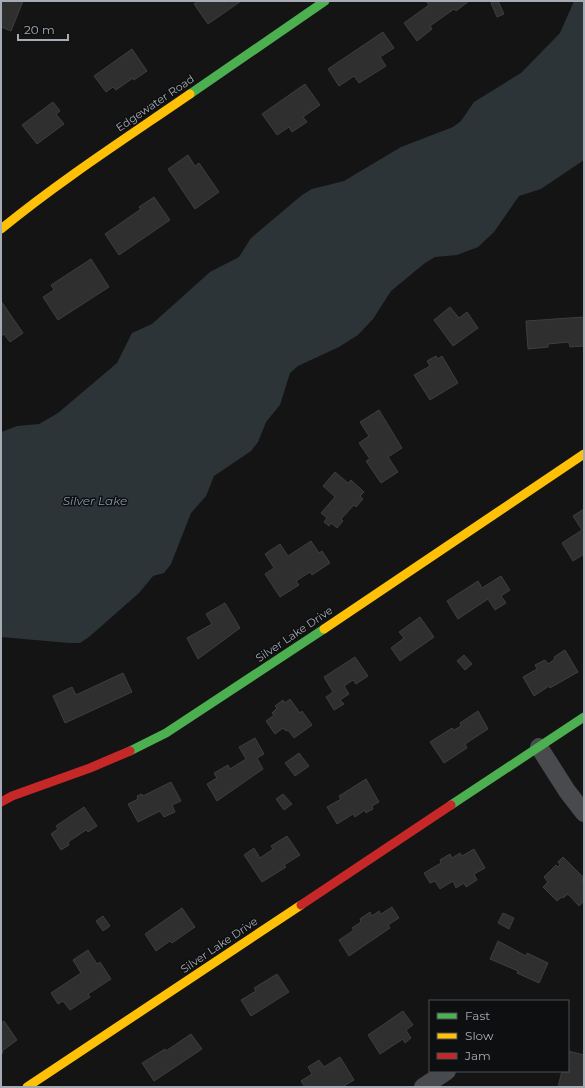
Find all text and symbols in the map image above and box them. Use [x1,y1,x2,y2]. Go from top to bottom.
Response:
scale bar [18,16,68,42]
text: 20 m [24,22,55,37]
street label: Edgewater Road [113,72,197,134]
water label: Silver Lake [63,493,127,508]
street label: Silver Lake Drive [253,603,336,665]
street label: Silver Lake Drive [178,914,261,976]
legend [429,1000,569,1072]
text: Fast [465,1008,490,1023]
text: Slow [465,1028,494,1043]
text: Jam [464,1048,491,1063]

